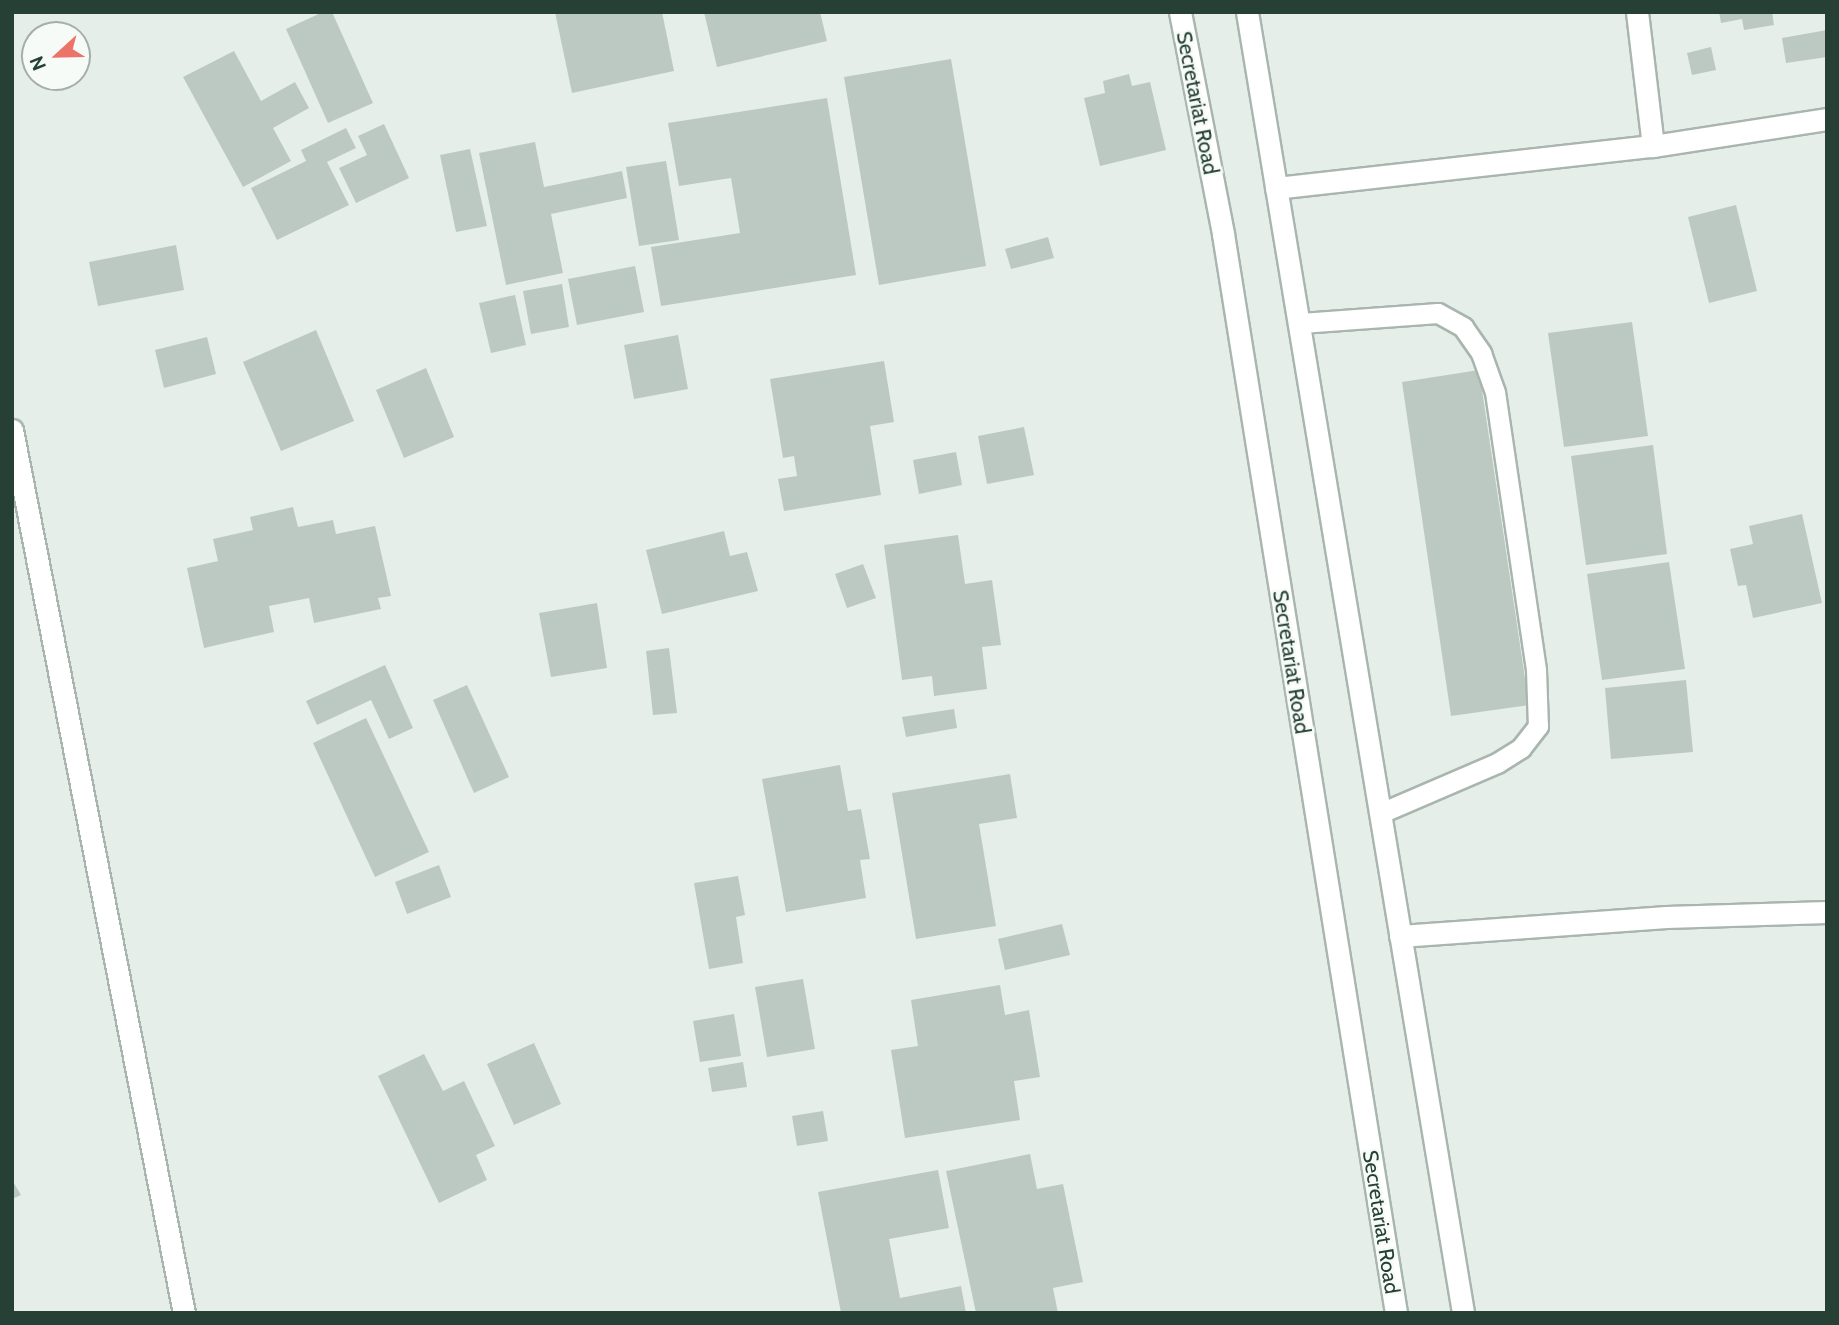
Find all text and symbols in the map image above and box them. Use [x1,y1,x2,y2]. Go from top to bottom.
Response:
north arrow [21,21,91,91]
street label: Secretariat Road [1171,29,1223,177]
text: N [25,53,51,74]
street label: Secretariat Road [1267,588,1315,736]
street label: Secretariat Road [1357,1148,1405,1296]

